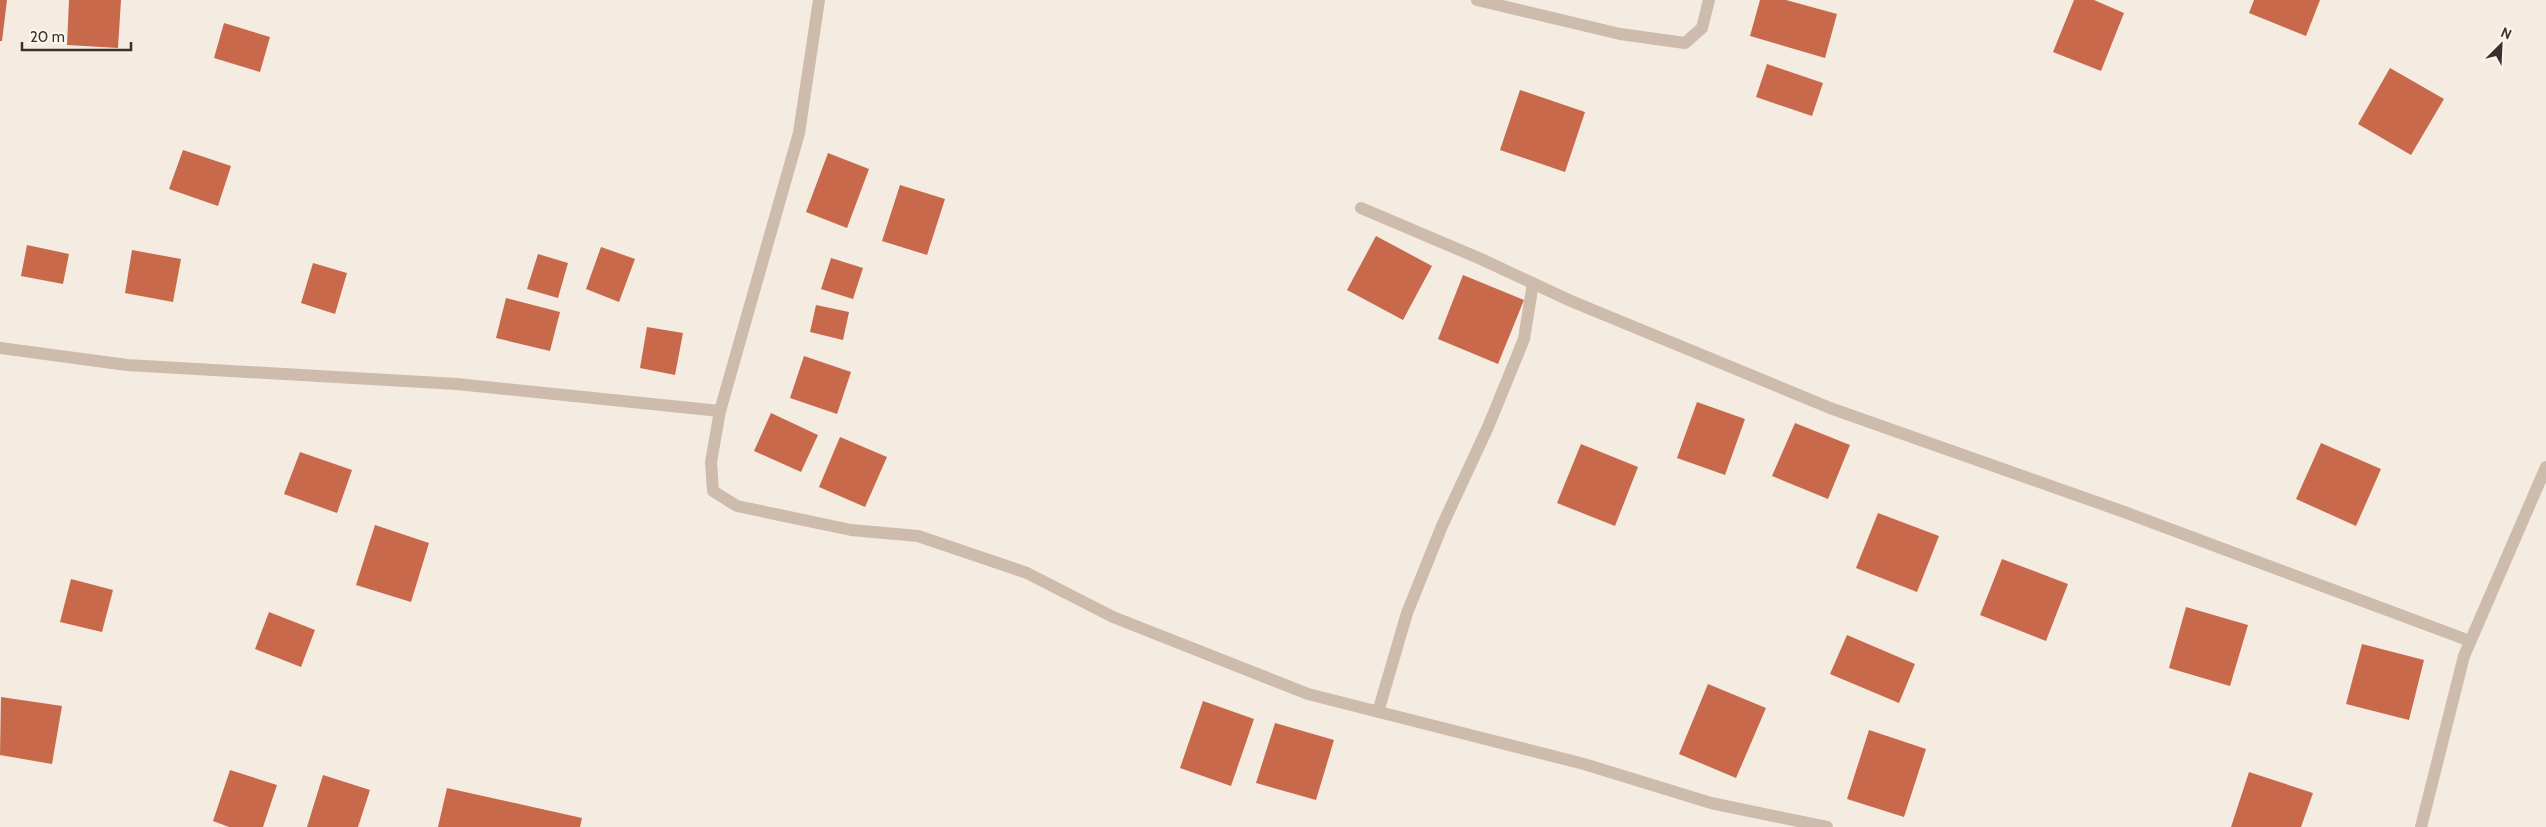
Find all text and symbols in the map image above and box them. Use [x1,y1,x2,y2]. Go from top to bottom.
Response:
scale bar [22,20,131,52]
north arrow [2476,20,2526,70]
text: N [2498,23,2514,43]
text: 20 m [30,28,65,46]

